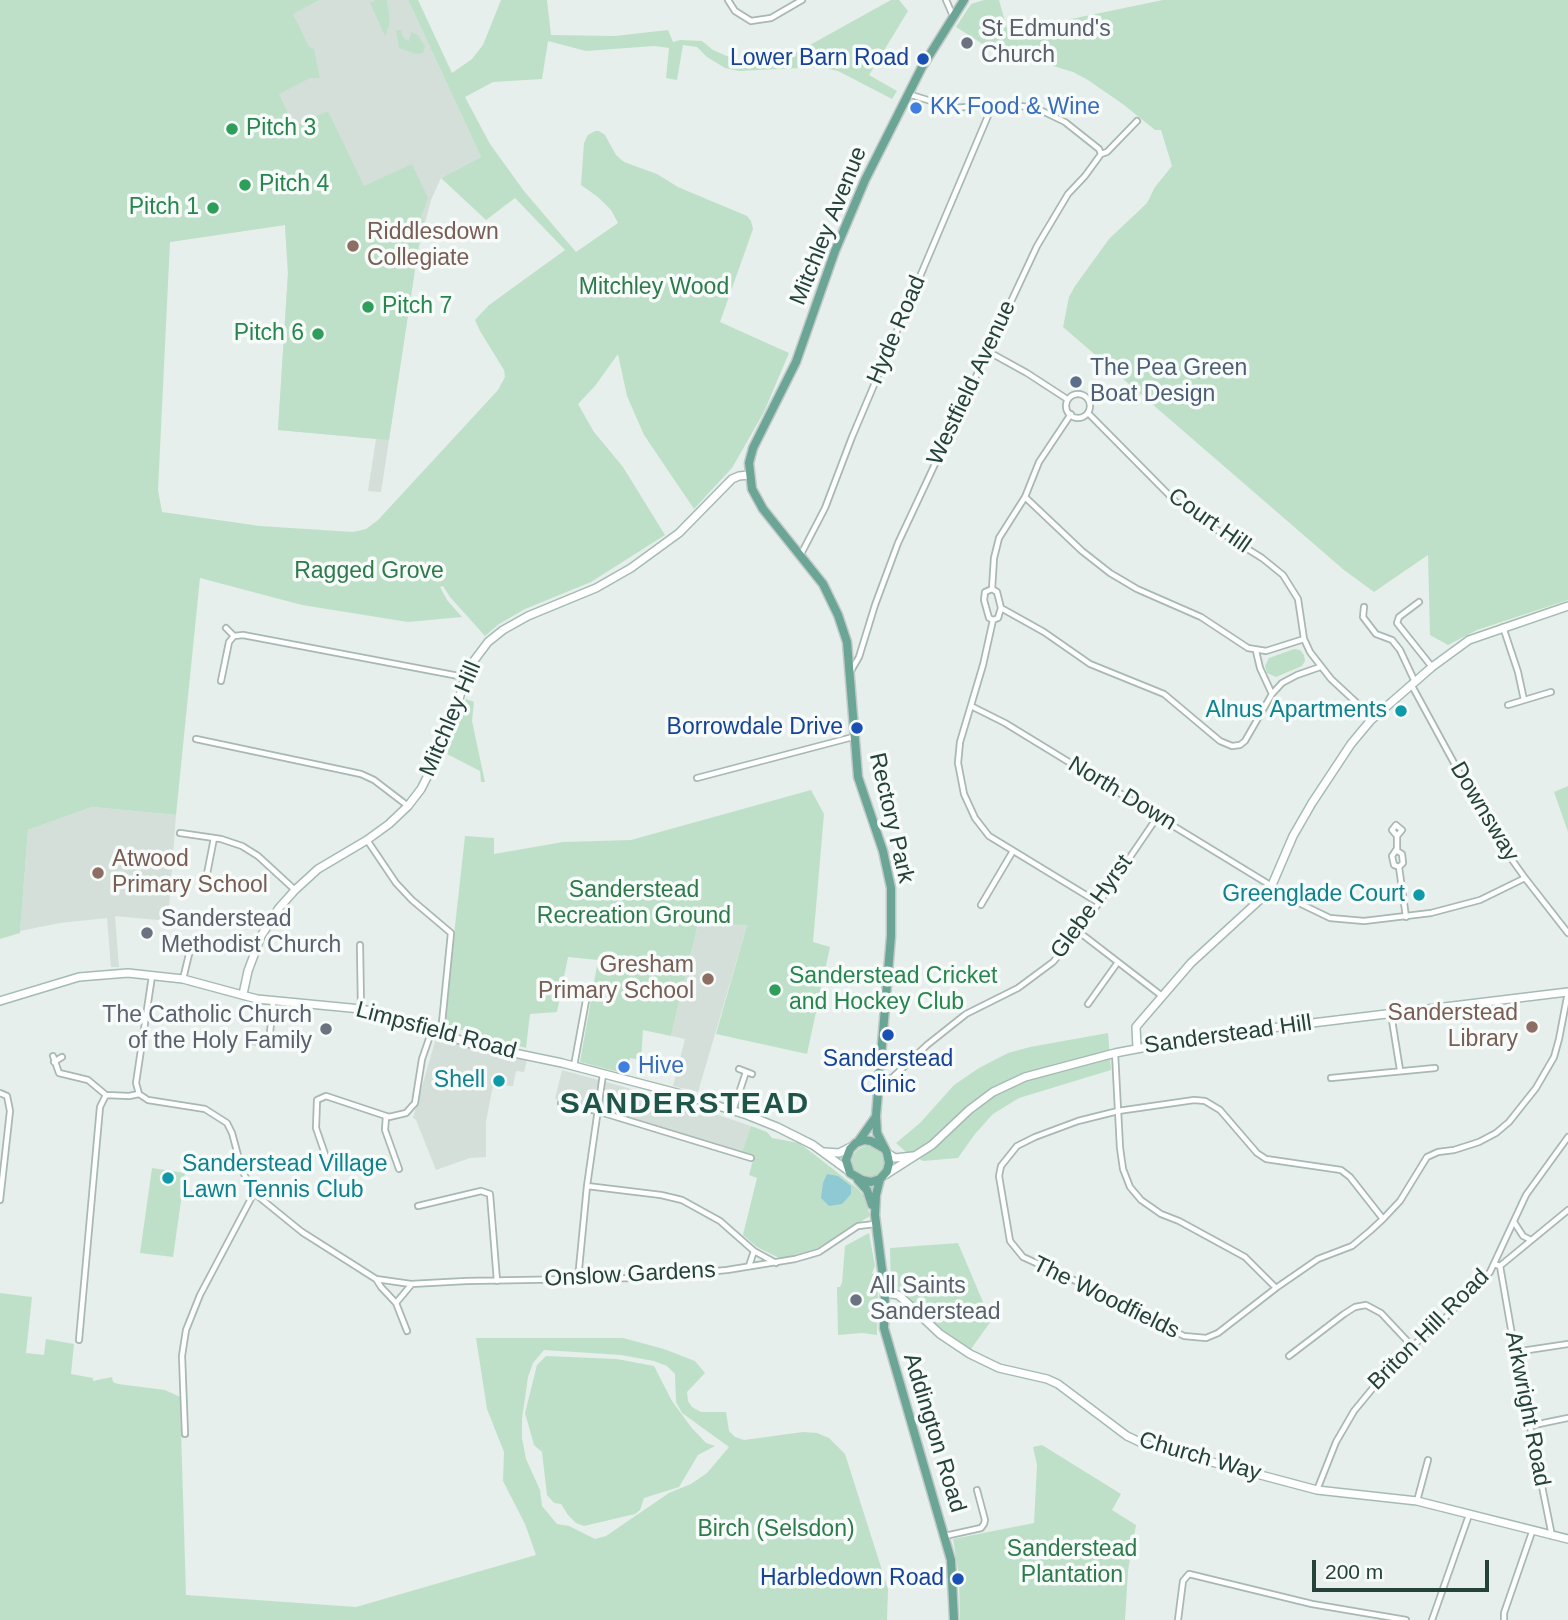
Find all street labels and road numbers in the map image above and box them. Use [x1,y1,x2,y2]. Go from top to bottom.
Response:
street label: Mitchley Avenue [785,143,873,309]
street label: Hyde Road [862,272,932,388]
street label: Westfield Avenue [922,296,1022,470]
street label: Court Hill [1162,483,1256,559]
street label: Mitchley Hill [414,657,488,781]
street label: Rectory Park [863,750,919,886]
street label: North Down [1063,751,1181,837]
street label: Downsway [1444,757,1524,867]
street label: Glebe Hyrst [1045,850,1139,964]
street label: Limpsfield Road [353,996,519,1066]
street label: Sanderstead Hill [1143,1010,1313,1060]
street label: The Woodfields [1028,1251,1184,1345]
street label: Onslow Gardens [544,1257,716,1293]
street label: Briton Hill Road [1363,1264,1495,1396]
street label: Arkwright Road [1498,1329,1556,1489]
street label: Addington Road [897,1350,971,1516]
street label: Church Way [1136,1426,1264,1488]

